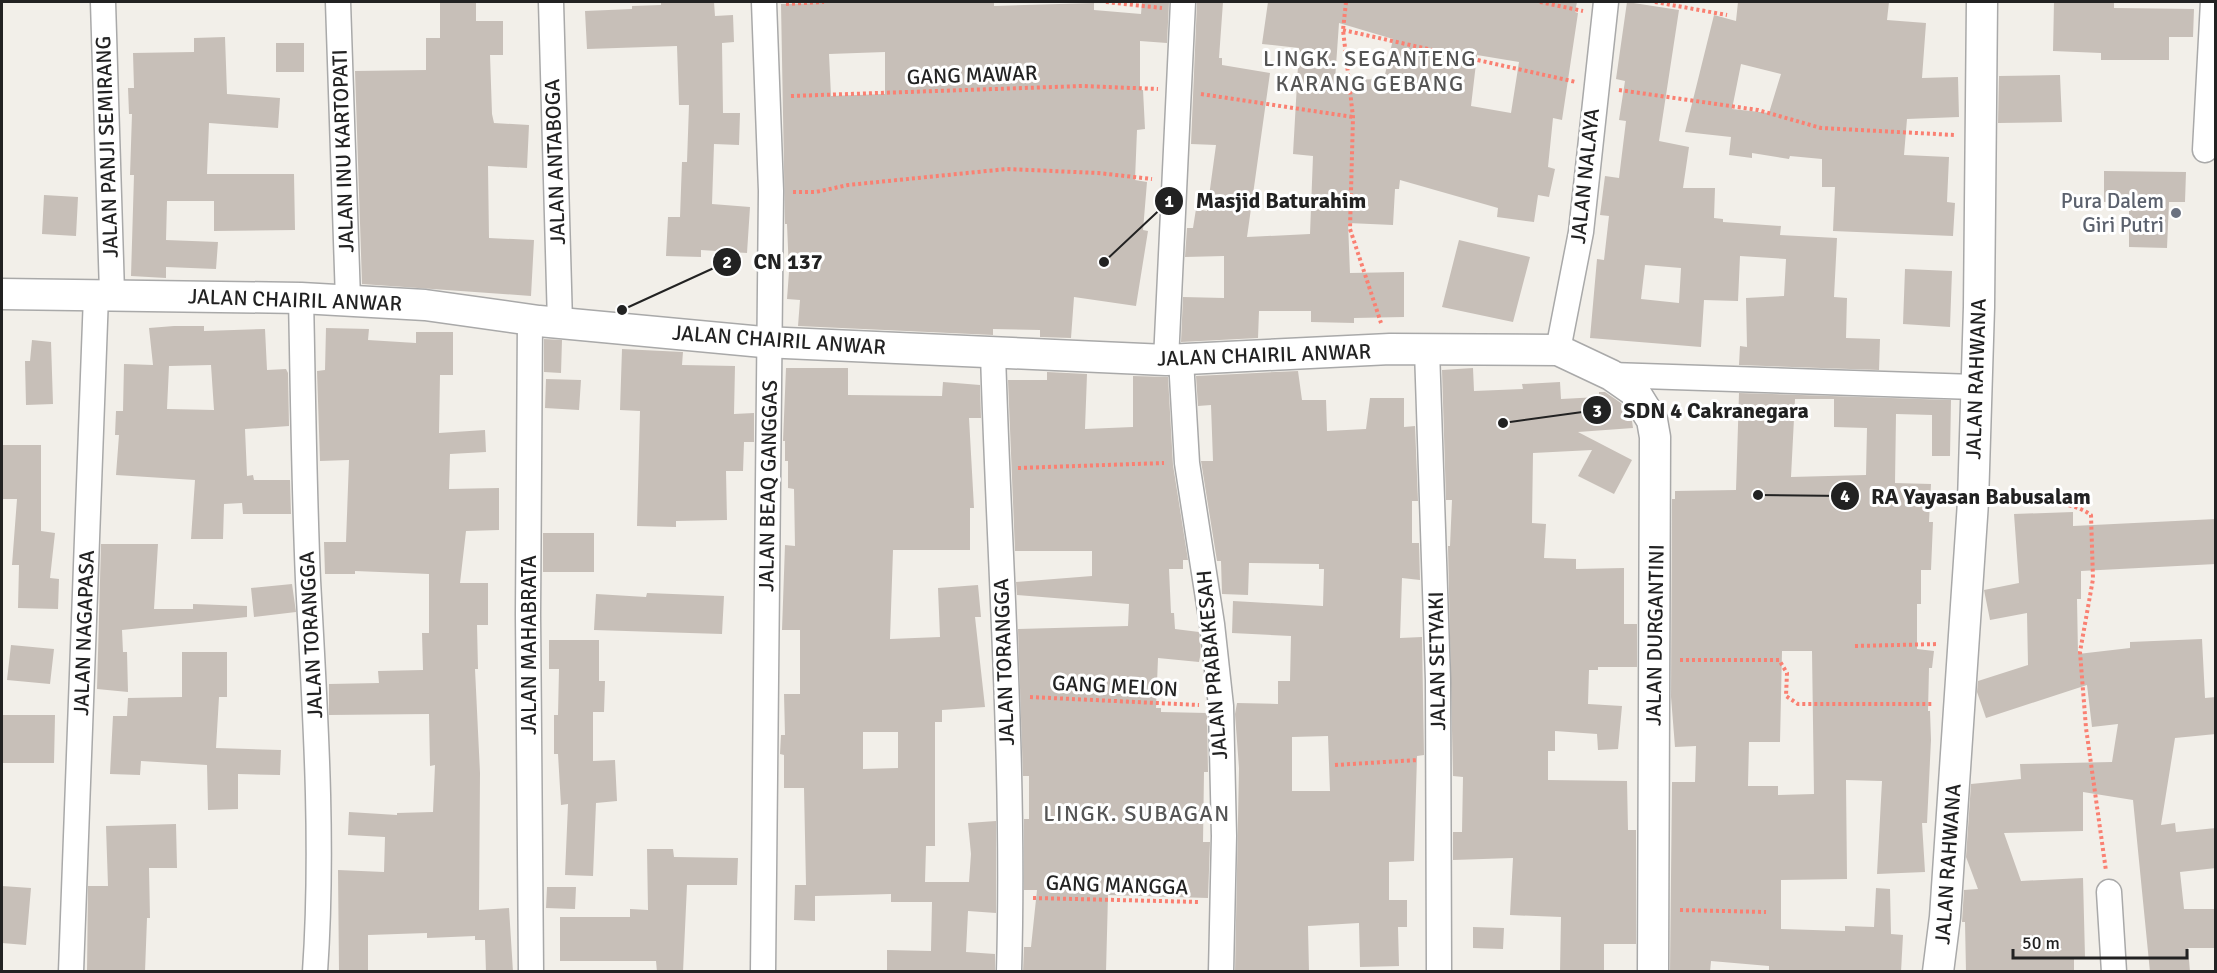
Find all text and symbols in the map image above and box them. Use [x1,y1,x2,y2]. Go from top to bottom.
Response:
street label: JALAN PANJI SEMIRANG [90,36,124,258]
district label: LINGK. SEGANTENG KARANG GEBANG [1263,45,1477,97]
street label: JALAN INU KARTOPATI [326,49,360,253]
street label: GANG MAWAR [906,60,1038,90]
street label: JALAN ANTABOGA [539,78,571,245]
street label: JALAN NALAYA [1565,107,1605,245]
callout: Masjid Baturahim [1154,181,1378,221]
text: Masjid Baturahim [1196,187,1366,214]
place label: Pura Dalem Giri Putri [2061,188,2164,238]
text: 1 [1164,190,1174,212]
marker: Pura Dalem Giri Putri [2169,206,2183,220]
callout: CN 137 [712,242,835,282]
text: CN 137 [753,248,823,275]
text: 2 [722,251,732,273]
street label: JALAN CHAIRIL ANWAR [188,283,402,317]
street label: JALAN RAHWANA [1960,298,1992,460]
street label: JALAN CHAIRIL ANWAR [671,320,887,360]
street label: JALAN CHAIRIL ANWAR [1157,338,1371,372]
street label: JALAN BEAQ GANGGAS [753,380,783,592]
callout: SDN 4 Cakranegara [1582,390,1821,430]
text: SDN 4 Cakranegara [1623,397,1809,424]
text: 3 [1592,400,1602,422]
callout: RA Yayasan Babusalam [1830,476,2103,516]
text: RA Yayasan Babusalam [1871,483,2091,510]
text: 4 [1840,485,1850,507]
street label: JALAN DURGANTINI [1640,544,1670,726]
street label: JALAN NAGAPASA [68,550,100,716]
street label: JALAN TORANGGA [294,551,328,719]
street label: JALAN MAHABRATA [516,555,542,735]
street label: JALAN PRABAKESAH [1191,569,1233,761]
street label: JALAN TORANGGA [988,578,1020,746]
street label: JALAN SETYAKI [1423,591,1451,731]
street label: GANG MELON [1051,670,1179,702]
street label: JALAN RAHWANA [1929,783,1967,945]
district label: LINGK. SUBAGAN [1043,800,1231,827]
street label: GANG MANGGA [1045,870,1189,900]
scale bar [2013,922,2187,960]
text: 50 m [2022,932,2060,954]

